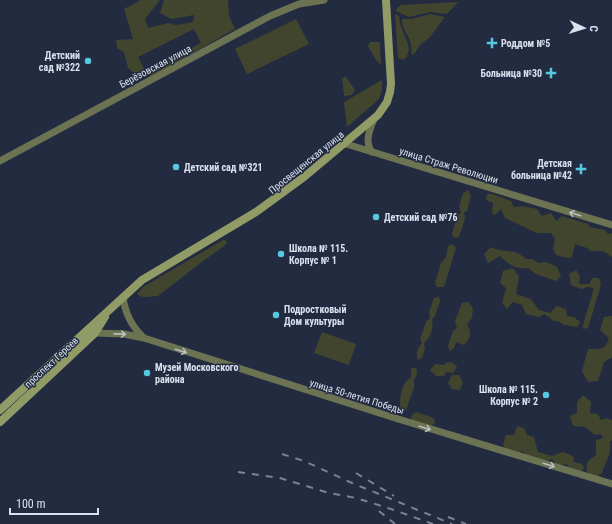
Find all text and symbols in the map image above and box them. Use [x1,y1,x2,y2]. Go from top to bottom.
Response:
north arrow [564,8,604,48]
text: С [587,25,600,32]
marker: Роддом №5 [486,37,498,49]
place label: Роддом №5 [501,38,550,49]
street label: Берёзовская улица [117,43,193,90]
place label: Детский сад №322 [39,50,80,73]
marker: Детский сад №322 [83,56,93,66]
marker: Больница №30 [545,67,557,79]
place label: Больница №30 [480,68,542,79]
street label: Просвещенская улица [267,129,346,196]
street label: улица Страж Революции [398,145,500,186]
place label: Детская больница №42 [511,158,572,181]
marker: Детский сад №321 [171,162,181,172]
place label: Детский сад №321 [184,162,263,173]
marker: Детская больница №42 [575,163,587,175]
one-way arrow [568,210,581,217]
marker: Детский сад №76 [371,212,381,222]
place label: Детский сад №76 [384,212,458,223]
place label: Школа № 115. Корпус № 1 [289,243,348,266]
marker: Школа № 115. Корпус № 1 [276,249,286,259]
place label: Подростковый Дом культуры [284,304,346,327]
marker: Подростковый Дом культуры [271,310,281,320]
one-way arrow [113,331,126,338]
street label: проспект Героев [22,335,80,390]
one-way arrow [174,348,187,355]
place label: Музей Московского района [155,362,238,385]
marker: Музей Московского района [142,368,152,378]
street label: улица 50-летия Победы [308,377,405,416]
place label: Школа № 115. Корпус № 2 [479,384,538,407]
marker: Школа № 115. Корпус № 2 [541,390,551,400]
one-way arrow [418,425,431,432]
one-way arrow [543,462,556,469]
scale bar [10,490,98,516]
text: 100 m [16,497,46,511]

